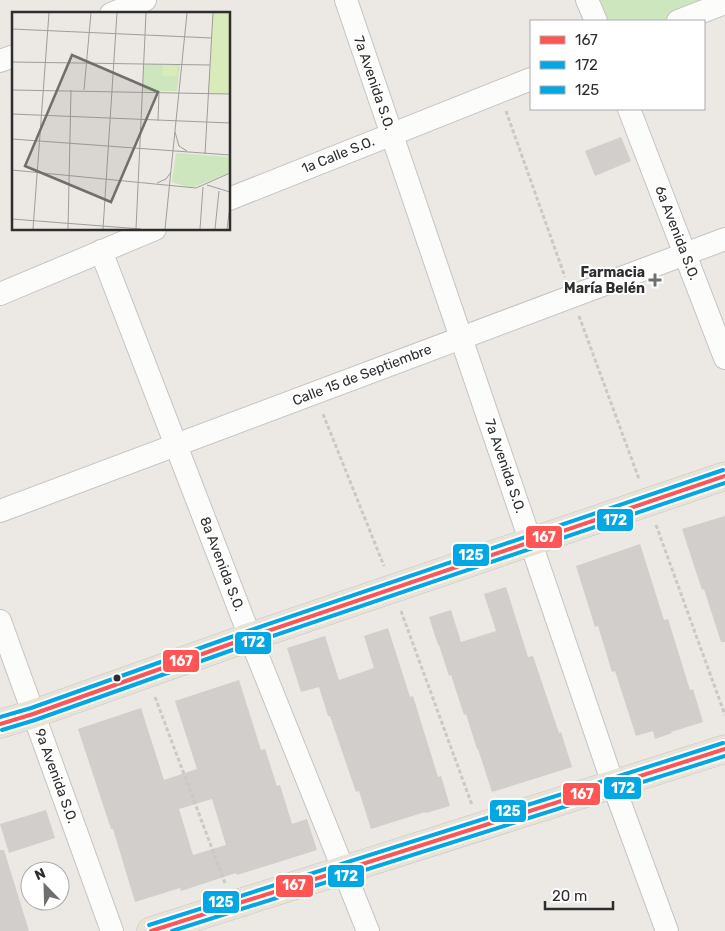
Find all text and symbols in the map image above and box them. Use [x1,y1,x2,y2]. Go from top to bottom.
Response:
inset map [12,12,230,230]
legend [530,20,705,110]
text: 167 [575,31,598,49]
street label: 7a Avenida S.O. [350,34,398,132]
text: 172 [575,56,598,74]
text: 125 [575,81,599,99]
street label: 1a Calle S.O. [299,133,377,177]
street label: 6a Avenida S.O. [651,183,703,283]
place label: Farmacia María Belén [564,264,645,297]
marker: Farmacia María Belén [649,274,661,286]
street label: Calle 15 de Septiembre [290,341,434,409]
street label: 7a Avenida S.O. [481,417,529,515]
line badge: 172 [596,508,634,532]
text: 172 [603,512,627,529]
street label: 8a Avenida S.O. [196,514,248,614]
line badge: 167 [525,525,563,549]
text: 167 [532,529,556,546]
line badge: 125 [452,543,490,567]
text: 125 [458,547,484,564]
line badge: 172 [234,631,272,655]
text: 172 [241,634,265,651]
line badge: 167 [162,649,200,673]
text: 167 [169,653,193,670]
unlabelled marker [112,673,122,683]
street label: 9a Avenida S.O. [31,726,81,826]
line badge: 172 [603,776,642,800]
text: 172 [611,780,635,797]
line badge: 167 [562,782,601,806]
text: 167 [570,786,594,803]
line badge: 125 [489,799,527,823]
text: 125 [495,803,521,820]
north arrow [20,861,70,911]
line badge: 172 [327,864,365,888]
text: N [32,865,48,884]
text: 172 [334,868,358,885]
line badge: 167 [275,874,314,898]
text: 167 [282,877,306,894]
scale bar [545,878,612,910]
text: 20 m [552,887,587,905]
line badge: 125 [202,890,240,914]
text: 125 [208,894,234,911]

